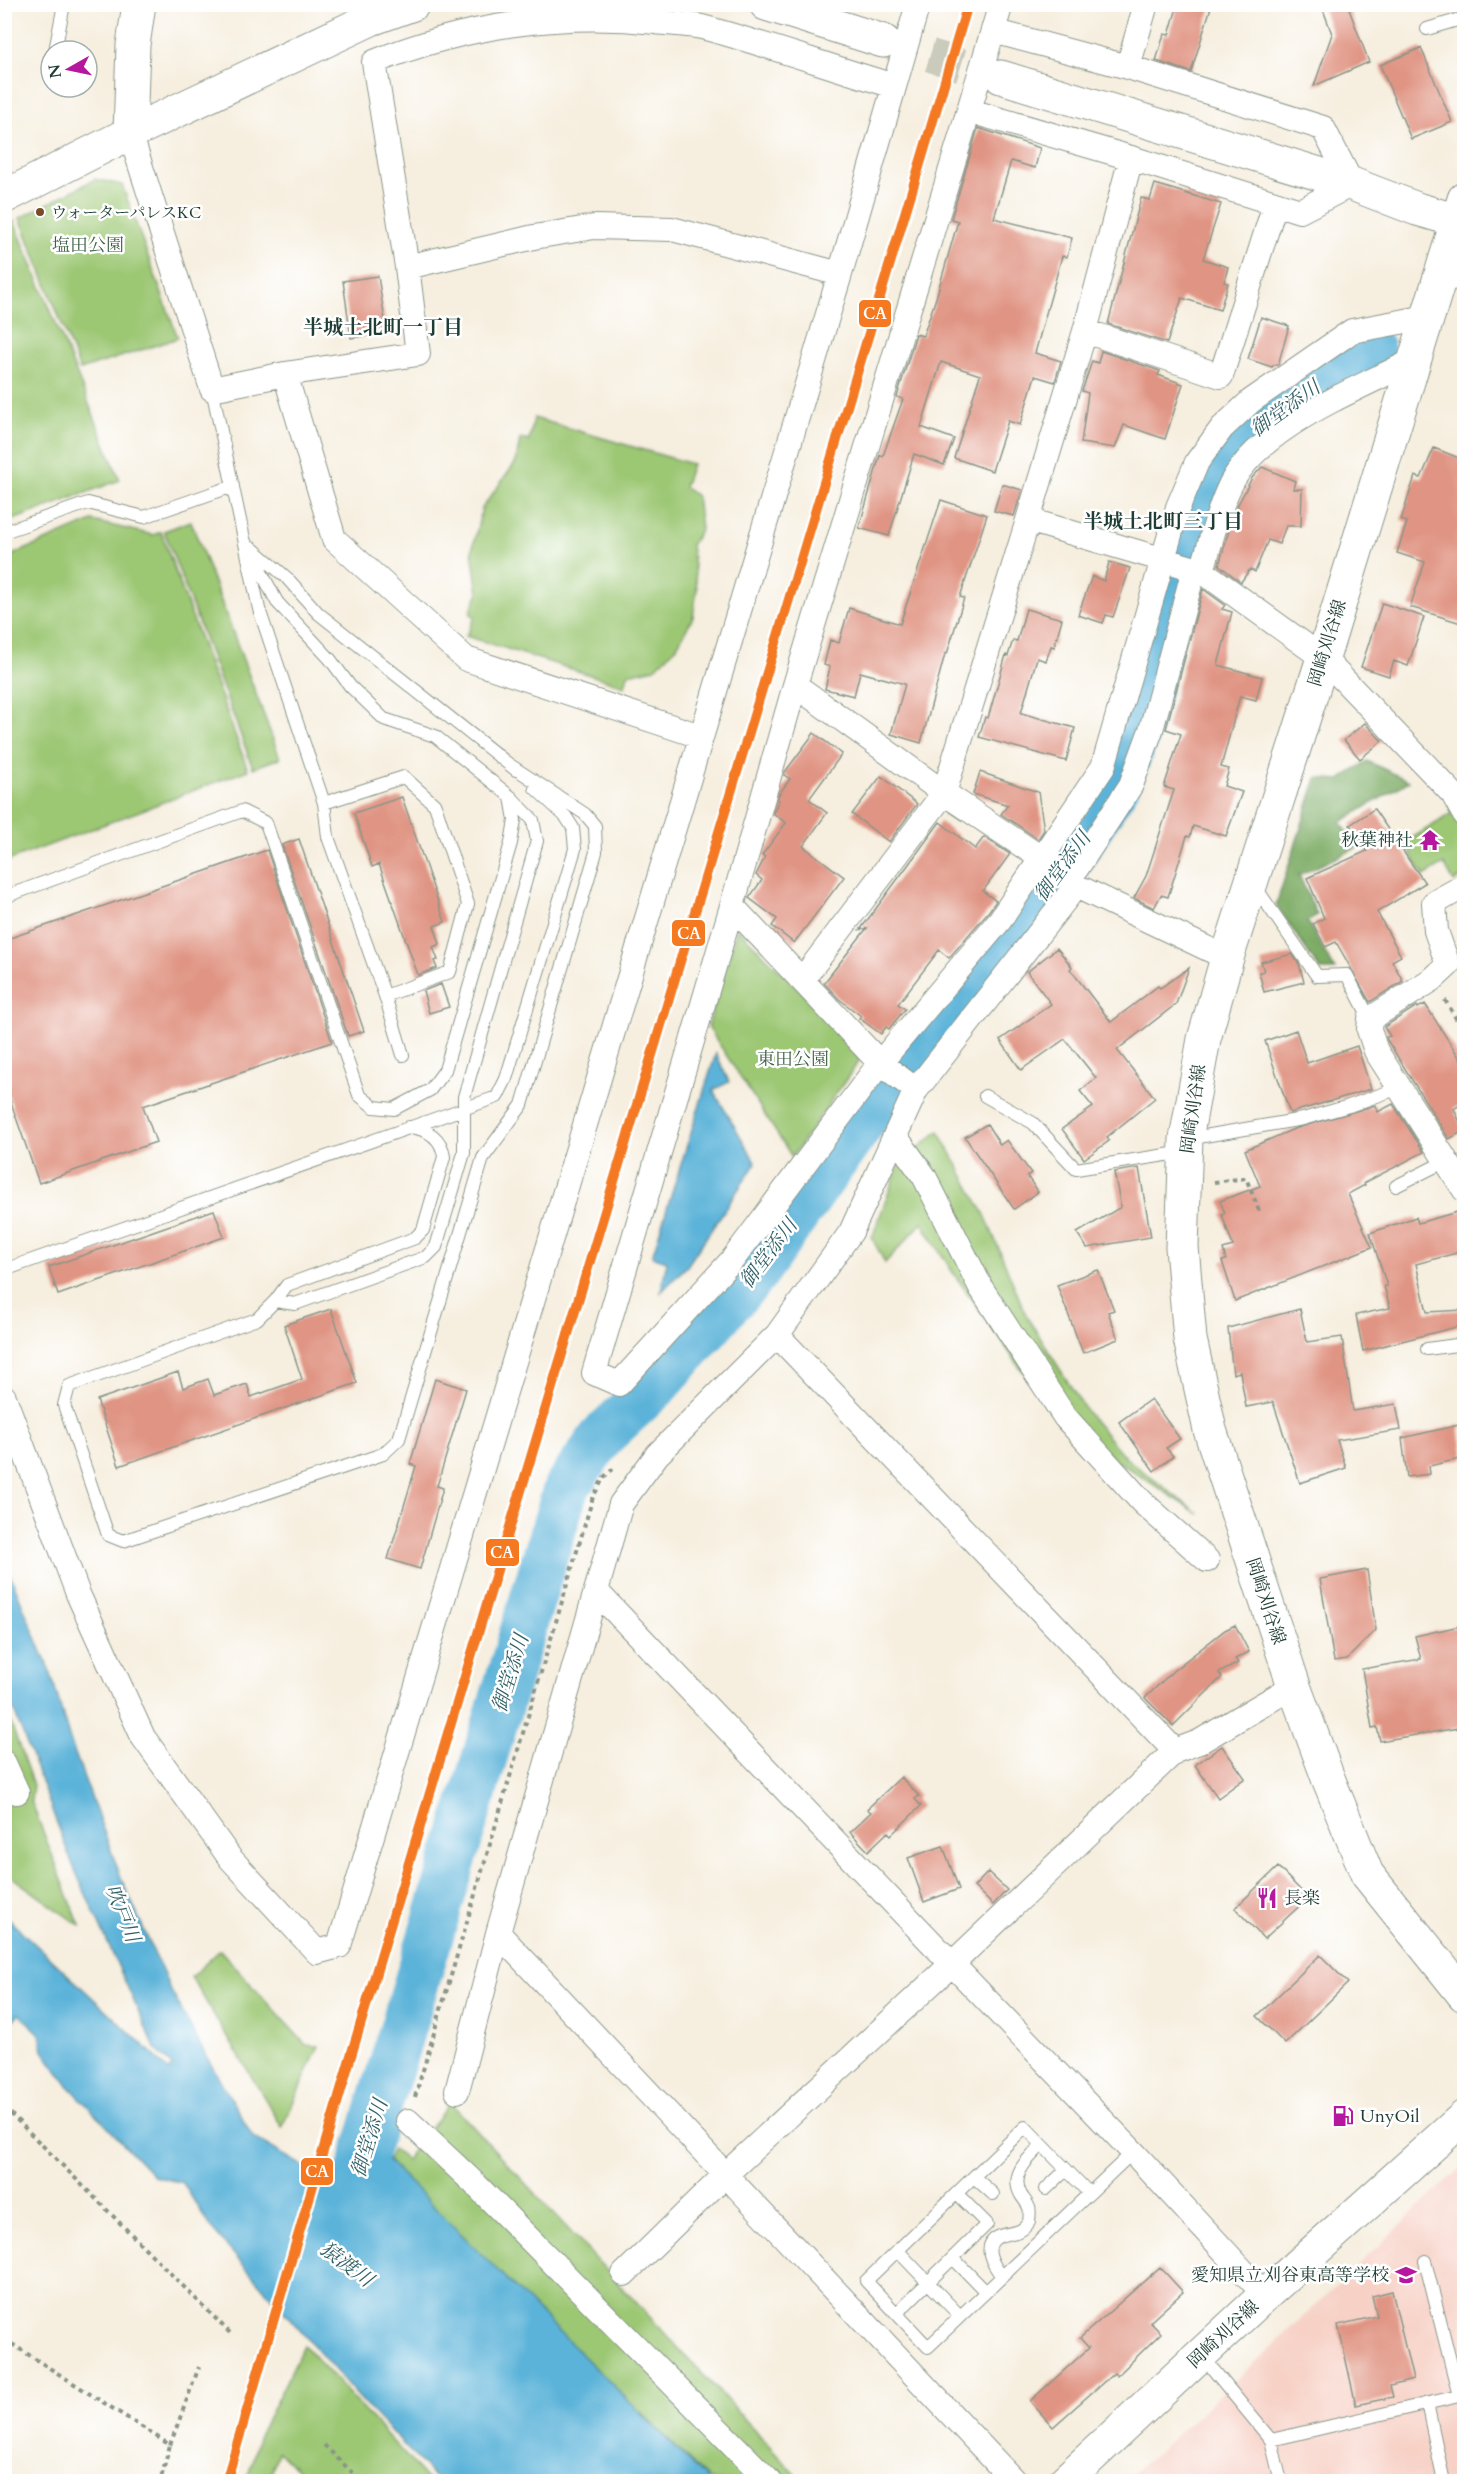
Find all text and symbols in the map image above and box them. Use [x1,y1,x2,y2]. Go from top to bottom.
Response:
north arrow [39,39,99,99]
text: N [43,63,67,80]
place label: ウォーターパレスKC [51,202,201,224]
marker: ウォーターパレスKC [34,206,46,218]
park label: 塩田公園 [52,233,124,258]
line badge: CA [858,299,892,328]
text: CA [863,303,887,325]
district label: 半城土北町一丁目 [303,314,463,341]
water label: 御堂添川 [1245,373,1327,443]
district label: 半城土北町三丁目 [1083,508,1243,535]
street label: 岡崎刈谷線 [1302,596,1353,690]
water label: 御堂添川 [1028,824,1098,907]
place label: 秋葉神社 [1341,828,1413,853]
temple icon: 秋葉神社 [1418,828,1442,852]
line badge: CA [671,919,706,947]
text: CA [677,923,701,945]
park label: 東田公園 [757,1047,829,1072]
street label: 岡崎刈谷線 [1175,1063,1212,1155]
water label: 御堂添川 [734,1212,804,1293]
line badge: CA [485,1538,520,1567]
text: CA [490,1542,514,1564]
street label: 岡崎刈谷線 [1240,1554,1291,1648]
water label: 御堂添川 [486,1629,536,1715]
water label: 吹戸川 [99,1880,147,1948]
restaurant icon: 長楽 [1255,1886,1279,1910]
place label: 長楽 [1284,1886,1320,1911]
water label: 御堂添川 [345,2094,395,2180]
fuel station icon: UnyOil [1331,2104,1355,2128]
place label: UnyOil [1360,2104,1420,2129]
line badge: CA [300,2157,334,2186]
text: CA [305,2161,329,2183]
water label: 猿渡川 [315,2236,380,2294]
place label: 愛知県立刈谷東高等学校 [1191,2263,1389,2288]
school or university icon: 愛知県立刈谷東高等学校 [1394,2263,1418,2287]
street label: 岡崎刈谷線 [1182,2295,1265,2374]

